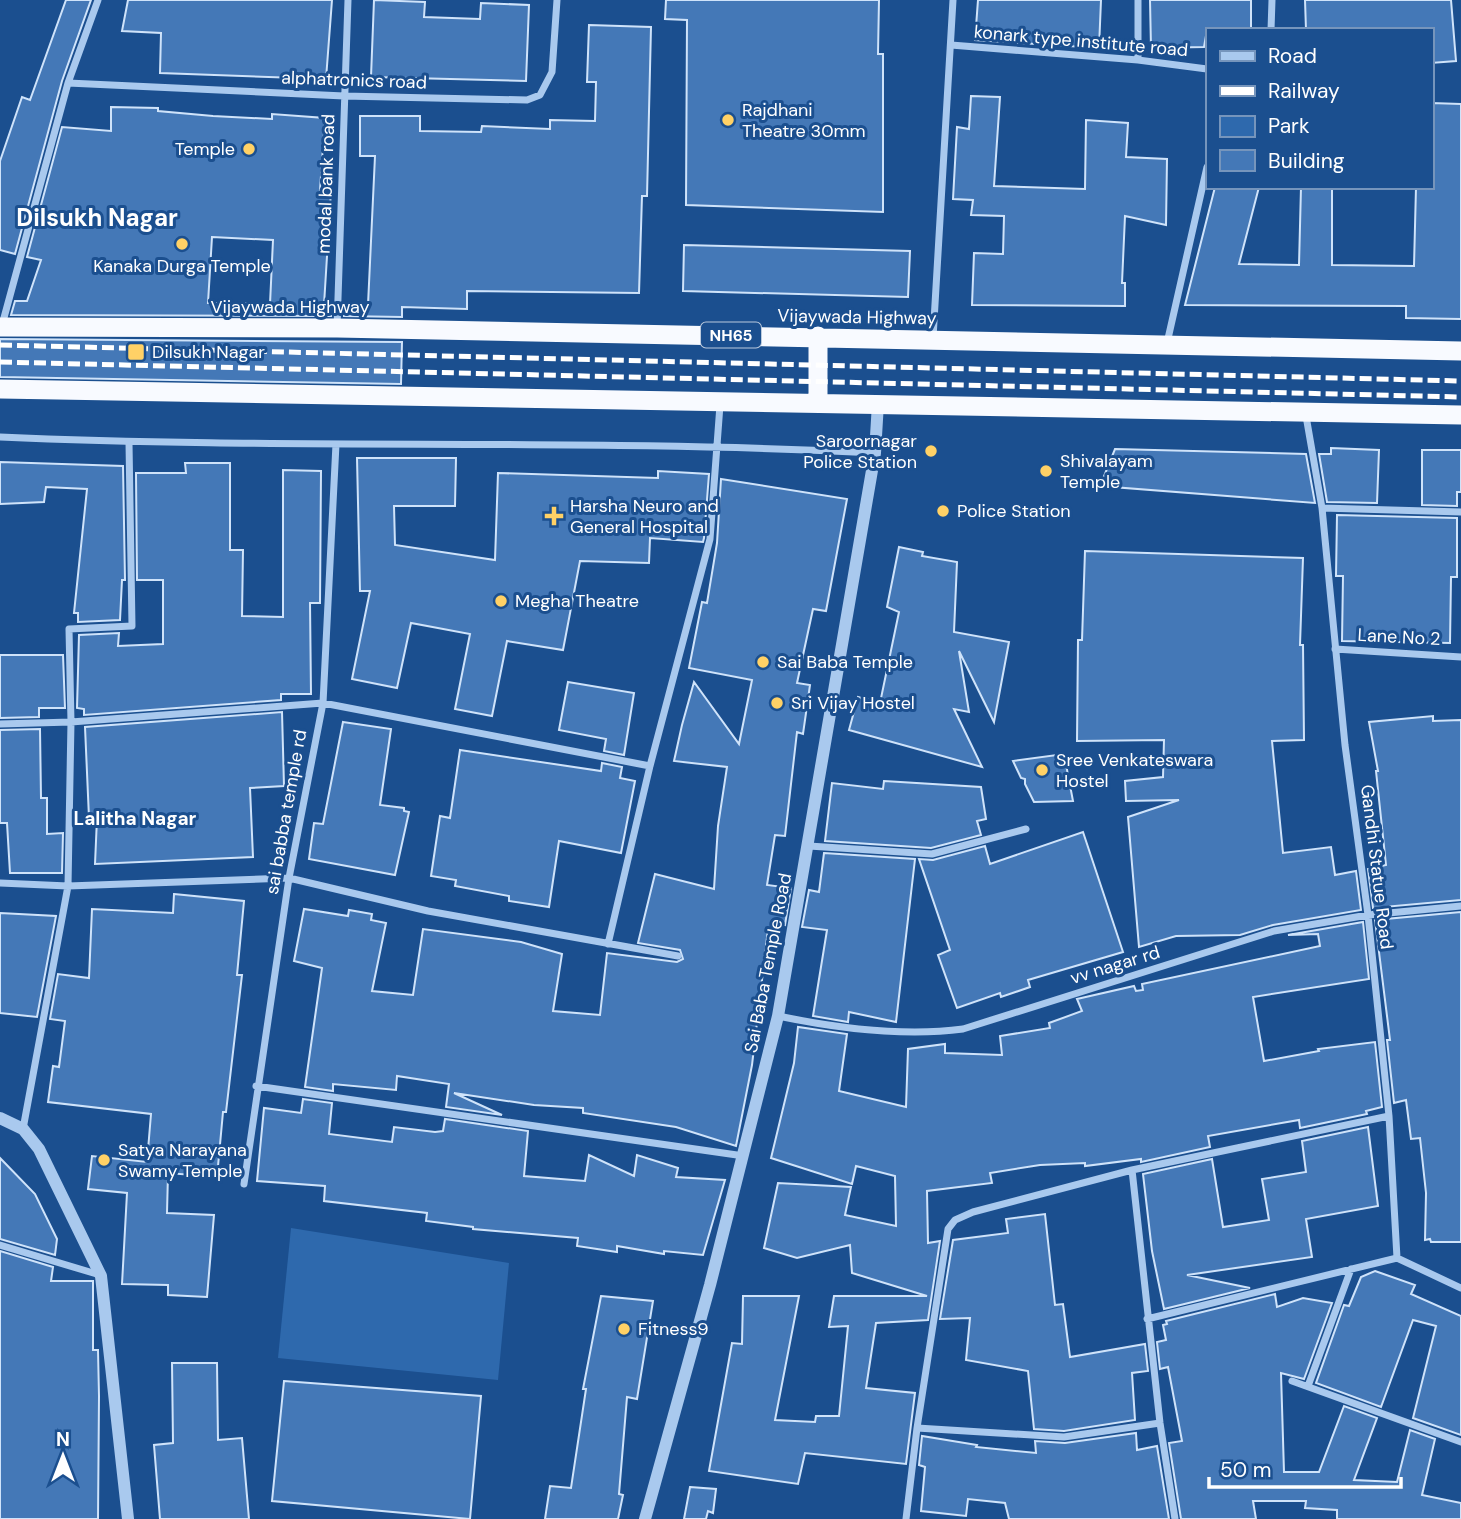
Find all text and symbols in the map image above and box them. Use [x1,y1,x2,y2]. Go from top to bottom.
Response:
street label: konark type institute road [973,20,1189,62]
legend [1206,28,1433,189]
text: Road [1268,42,1317,70]
street label: alphatronics road [281,65,427,95]
text: Railway [1268,77,1340,105]
place label: Rajdhani Theatre 30mm [742,98,866,143]
marker: Rajdhani Theatre 30mm [720,112,736,128]
text: Park [1268,112,1310,140]
street label: modal bank road [312,114,340,254]
place label: Temple [175,137,235,161]
marker: Temple [241,141,257,157]
text: Building [1268,147,1345,175]
district label: Dilsukh Nagar [16,202,178,233]
marker: Kanaka Durga Temple [174,236,190,252]
place label: Kanaka Durga Temple [93,254,271,278]
street label: Vijaywada Highway [210,295,370,319]
street label: Vijaywada Highway [777,304,937,330]
road number: NH65 [701,322,761,348]
place label: Dilsukh Nagar [152,340,265,364]
marker: Dilsukh Nagar [126,342,146,362]
place label: Saroornagar Police Station [803,429,917,474]
marker: Saroornagar Police Station [923,443,939,459]
place label: Shivalayam Temple [1060,449,1153,494]
marker: Shivalayam Temple [1038,463,1054,479]
place label: Harsha Neuro and General Hospital [570,494,719,539]
place label: Police Station [957,499,1071,523]
marker: Police Station [935,503,951,519]
marker: Harsha Neuro and General Hospital [544,506,564,526]
place label: Megha Theatre [515,589,639,613]
marker: Megha Theatre [493,593,509,609]
street label: Lane No 2 [1357,623,1441,651]
place label: Sai Baba Temple [777,650,913,674]
marker: Sai Baba Temple [755,654,771,670]
place label: Sri Vijay Hostel [791,691,915,715]
marker: Sri Vijay Hostel [769,695,785,711]
street label: sai babba temple rd [260,728,312,896]
place label: Sree Venkateswara Hostel [1056,748,1213,793]
marker: Sree Venkateswara Hostel [1034,762,1050,778]
street label: Gandhi Statue Road [1355,783,1399,951]
district label: Lalitha Nagar [74,806,197,831]
street label: Sai Baba Temple Road [739,871,797,1055]
street label: vv nagar rd [1067,940,1163,990]
place label: Satya Narayana Swamy Temple [118,1138,247,1183]
marker: Satya Narayana Swamy Temple [96,1152,112,1168]
place label: Fitness9 [638,1317,709,1341]
marker: Fitness9 [616,1321,632,1337]
north arrow [28,1421,98,1491]
text: N [56,1427,70,1452]
scale bar [1209,1446,1402,1490]
text: 50 m [1220,1456,1271,1484]

